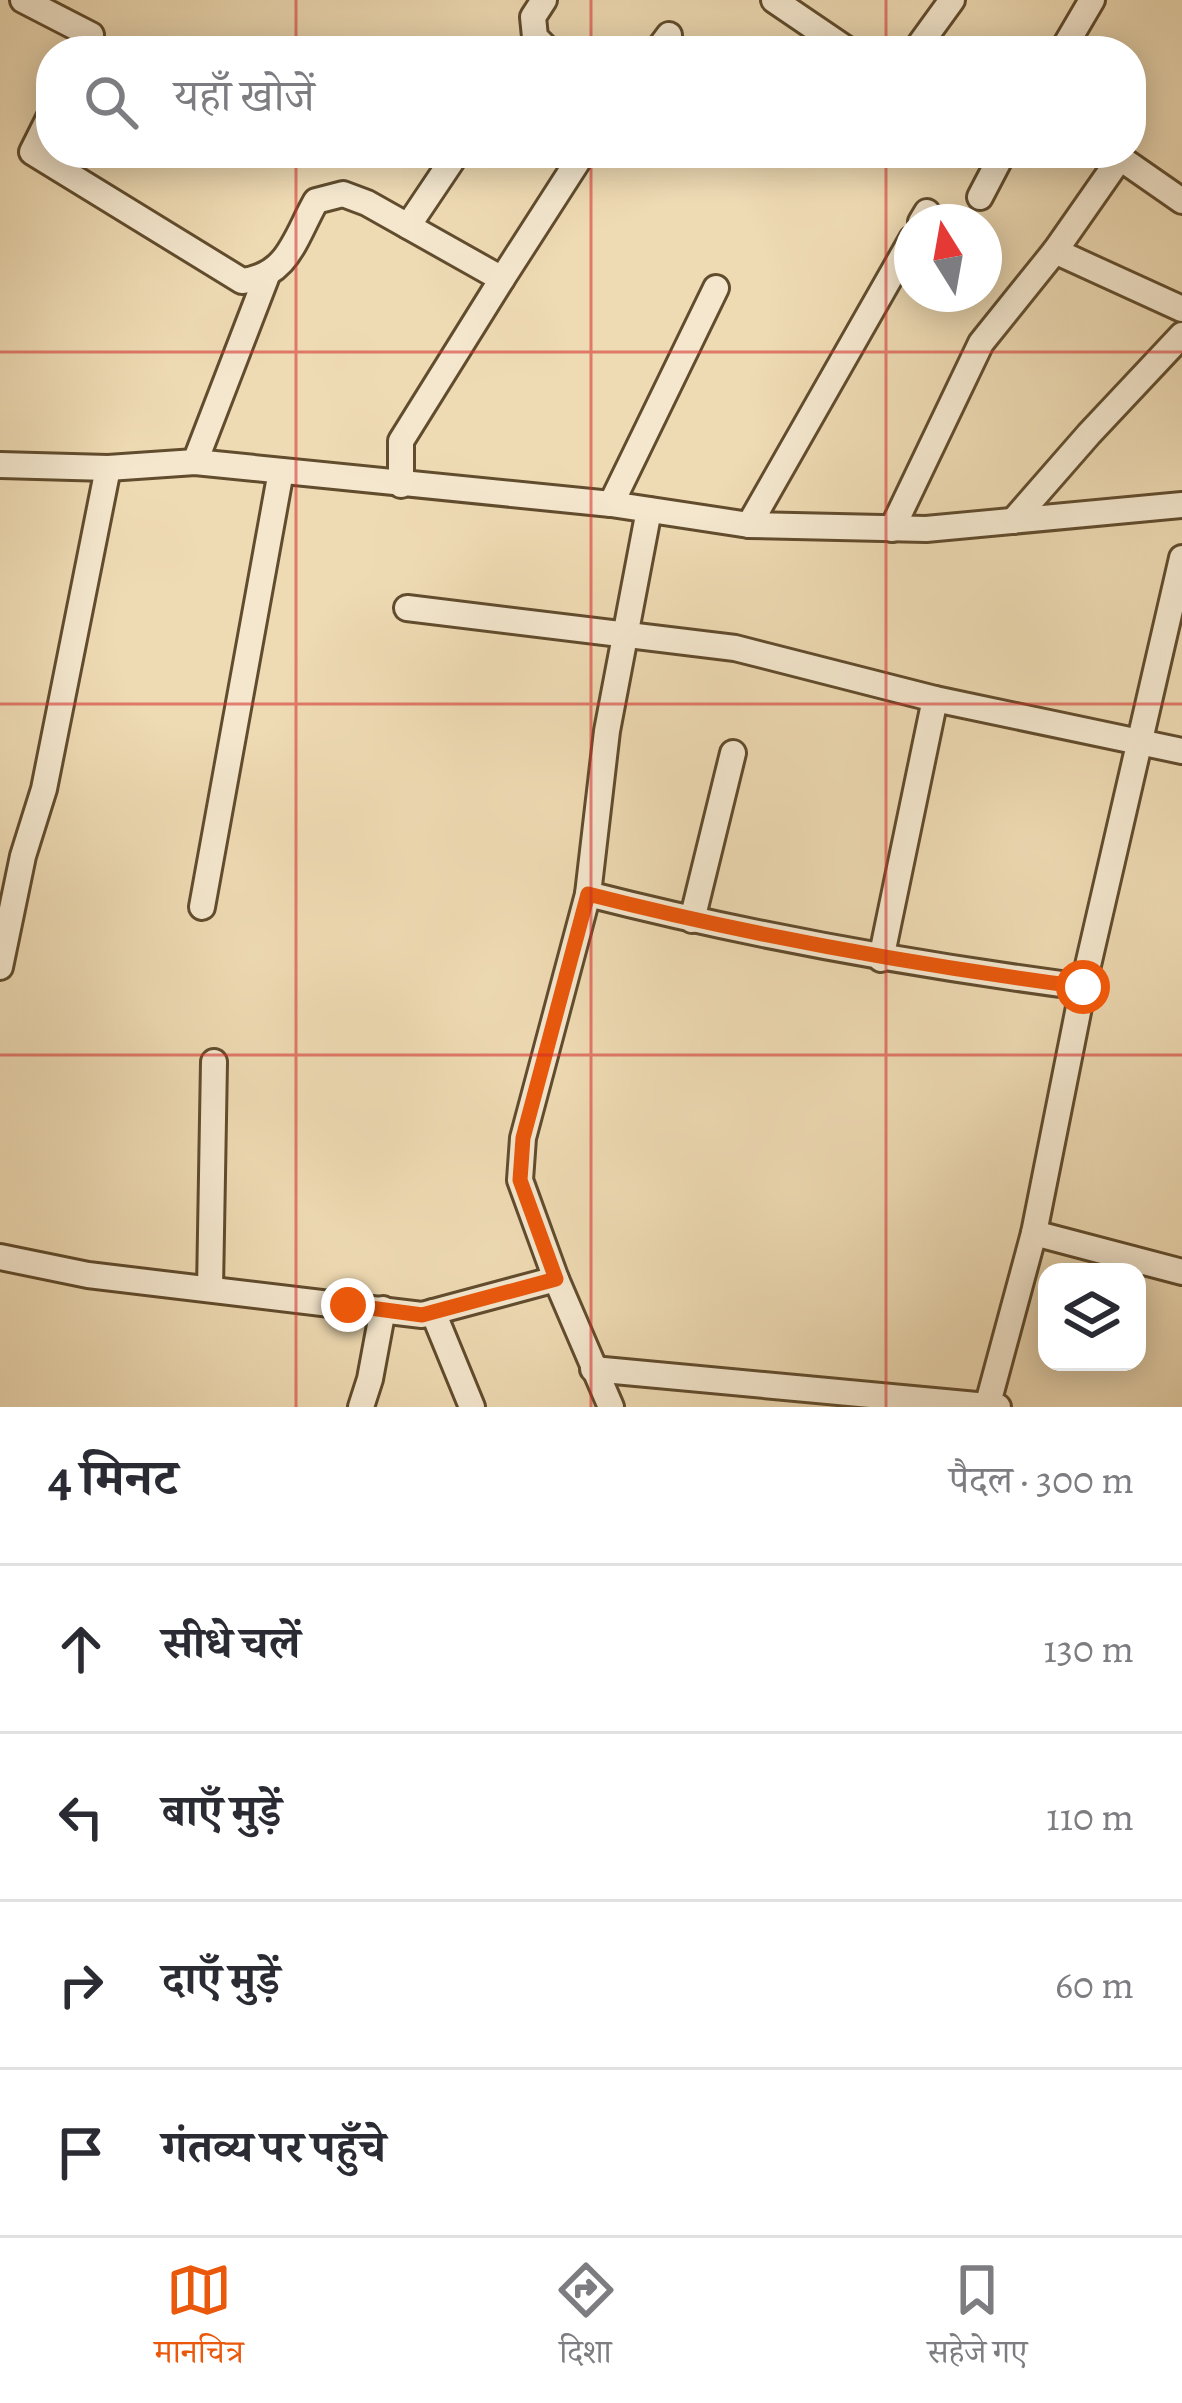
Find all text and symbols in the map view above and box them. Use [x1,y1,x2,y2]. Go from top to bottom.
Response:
search box [36,36,1146,168]
text: यहाँ खोजें [174,65,315,127]
icon: search [78,69,144,135]
north arrow [894,204,1002,312]
route start [1056,960,1110,1014]
map controls [1038,1263,1146,1371]
button: layers [1038,1263,1146,1371]
route end [321,1278,375,1332]
text: 4 मिनट [48,1443,178,1513]
text: पैदल · 300 m [949,1453,1134,1506]
text: सीधे चलें [162,1612,300,1674]
icon: ahead [48,1616,114,1682]
text: 130 m [1043,1622,1134,1675]
text: बाएँ मुड़ें [162,1780,281,1842]
icon: left [48,1784,114,1850]
text: 110 m [1046,1790,1134,1843]
text: दाएँ मुड़ें [162,1948,280,2010]
icon: right [48,1952,114,2018]
text: 60 m [1055,1958,1134,2011]
text: गंतव्य पर पहुँचे [162,2116,386,2178]
icon: arrive [48,2120,114,2186]
tab: मानचित्र [154,2257,244,2384]
tab: दिशा [553,2257,619,2384]
tab: सहेजे गए [927,2257,1028,2384]

